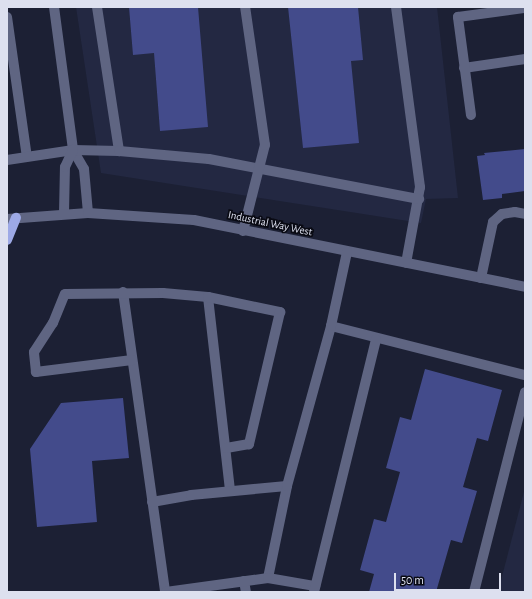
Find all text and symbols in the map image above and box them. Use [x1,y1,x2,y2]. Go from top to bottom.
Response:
street label: Industrial Way West [227,209,313,239]
scale bar [396,565,503,591]
text: 50 m [401,574,424,586]

